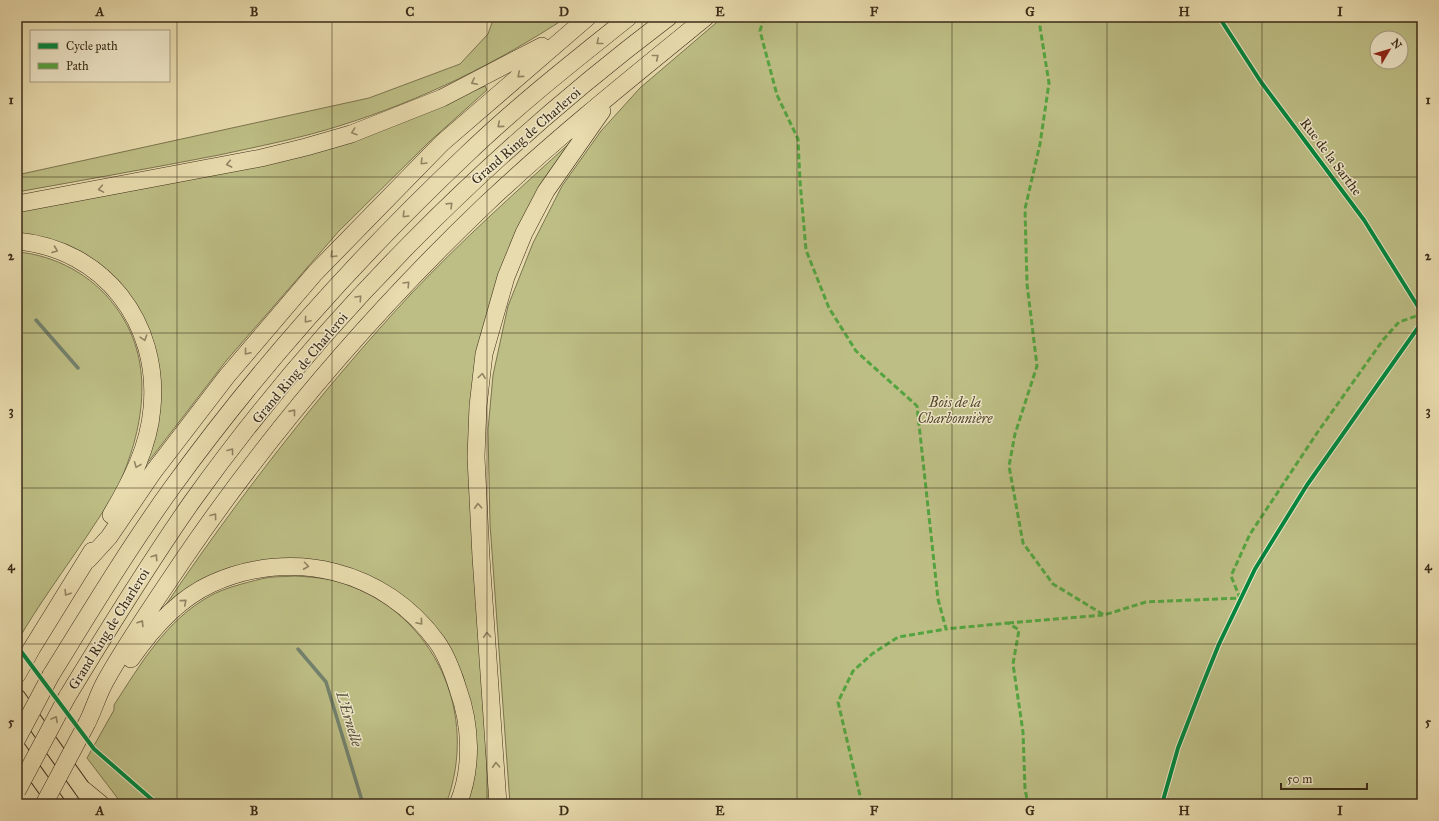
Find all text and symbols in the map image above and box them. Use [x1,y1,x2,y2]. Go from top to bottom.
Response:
text: A [95,4,105,20]
text: B [250,4,259,20]
text: C [406,4,415,20]
text: D [559,4,569,20]
text: E [715,4,725,20]
text: F [870,4,879,20]
text: G [1025,4,1035,20]
text: H [1178,4,1190,20]
text: I [1337,4,1343,20]
legend [30,30,170,82]
north arrow [1369,30,1409,70]
text: N [1388,36,1405,52]
one-way arrow [596,37,604,44]
text: Cycle path [66,39,118,53]
one-way arrow [652,55,659,62]
text: Path [66,59,89,73]
one-way arrow [517,70,525,78]
one-way arrow [471,77,479,85]
street label: Grand Ring de Charleroi [468,84,584,188]
text: 1 [8,92,14,108]
text: 1 [1425,92,1431,108]
street label: Rue de la Sarthe [1296,115,1366,199]
one-way arrow [497,121,504,128]
one-way arrow [351,128,358,136]
one-way arrow [420,157,428,165]
one-way arrow [225,160,232,168]
one-way arrow [98,184,104,193]
one-way arrow [445,202,453,210]
one-way arrow [402,210,410,217]
one-way arrow [51,245,58,253]
text: 2 [8,248,15,264]
text: 2 [1425,248,1432,264]
one-way arrow [330,250,337,258]
one-way arrow [402,281,410,289]
one-way arrow [355,296,362,303]
street label: Grand Ring de Charleroi [249,309,352,427]
one-way arrow [305,315,312,323]
one-way arrow [139,335,148,342]
one-way arrow [244,348,251,355]
one-way arrow [477,373,486,379]
park label: Bois de la Charbonnière [918,394,993,427]
text: 3 [8,403,14,419]
text: 3 [1425,403,1431,419]
one-way arrow [288,410,295,417]
one-way arrow [226,449,233,456]
one-way arrow [134,461,142,469]
one-way arrow [474,503,483,509]
one-way arrow [209,513,216,520]
one-way arrow [150,554,158,561]
text: 4 [7,558,15,574]
text: 4 [1424,558,1432,574]
one-way arrow [303,562,309,571]
street label: Grand Ring de Charleroi [65,565,153,693]
one-way arrow [64,589,71,596]
one-way arrow [179,600,187,607]
one-way arrow [416,617,423,624]
one-way arrow [137,620,144,627]
one-way arrow [482,632,491,638]
water label: L'Ernelle [332,688,366,749]
text: 5 [8,714,15,730]
text: 5 [1425,714,1432,730]
one-way arrow [50,716,58,723]
one-way arrow [492,762,501,768]
scale bar [1281,765,1367,791]
text: 50 m [1287,772,1312,786]
text: A [95,803,105,819]
text: B [250,803,259,819]
text: C [406,803,415,819]
text: D [559,803,569,819]
text: E [715,803,725,819]
text: F [870,803,879,819]
text: G [1025,803,1035,819]
text: H [1178,803,1190,819]
text: I [1337,803,1343,819]

